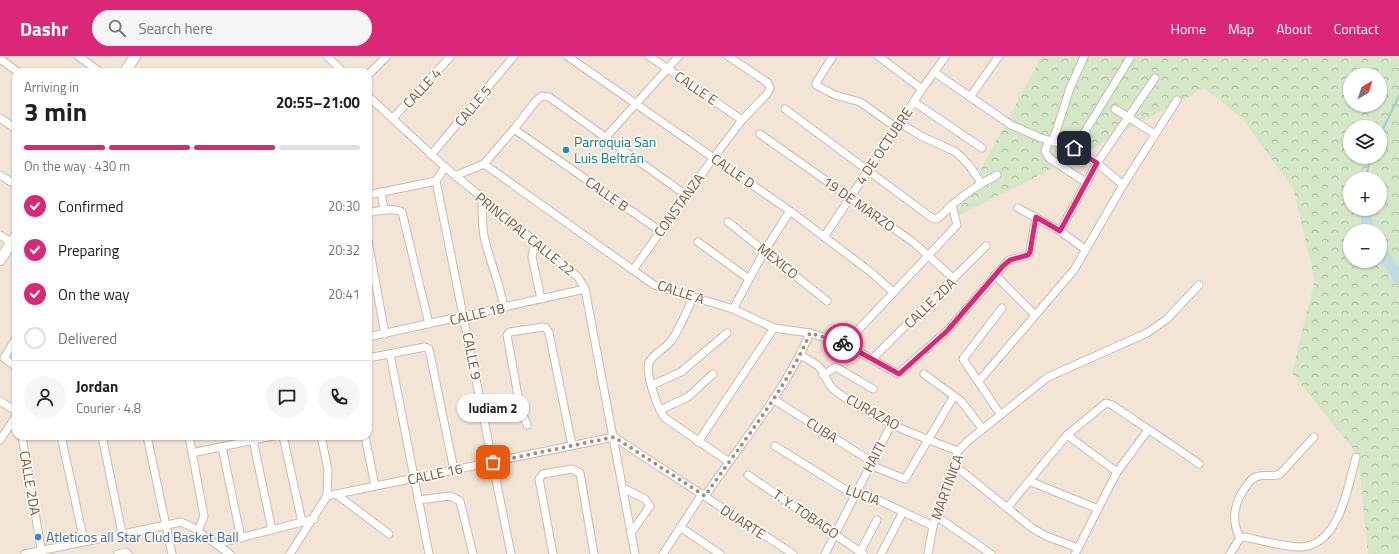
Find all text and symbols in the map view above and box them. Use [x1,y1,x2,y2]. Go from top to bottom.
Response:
search box [92,10,372,46]
text: Dashr [20,14,68,43]
icon: search [106,17,128,39]
text: Search here [138,17,213,40]
text: Home [1171,18,1206,39]
text: Map [1228,18,1254,39]
text: About [1276,18,1312,39]
text: Contact [1334,18,1379,39]
street label: CALLE 4 [398,63,446,112]
street label: CALLE E [671,65,722,110]
north arrow [1343,68,1387,112]
map controls [1343,68,1387,268]
text: Arriving in [24,77,79,97]
street label: CALLE 5 [449,80,496,131]
text: 20:55–21:00 [276,91,360,114]
text: 3 min [24,92,87,131]
street label: 4 DE OCTUBRE [850,103,917,188]
button: layers [1343,120,1387,164]
place label: Parroquia San Luis Beltrán [574,131,656,168]
pin [1057,131,1091,165]
icon: home [1063,137,1085,159]
marker: Parroquia San Luis Beltrán [561,145,571,155]
street label: CALLE D [707,148,759,193]
text: On the way · 430 m [24,156,130,176]
street label: CONSTANZA [648,168,709,241]
street label: CALLE B [581,171,633,216]
street label: 19 DE MARZO [819,171,900,236]
button: + [1343,172,1387,216]
street label: PRINCIPAL CALLE 22 [471,187,580,280]
icon: check [24,195,46,217]
text: Confirmed [58,195,123,218]
text: 20:30 [328,196,360,216]
button: − [1343,224,1387,268]
street label: MEXICO [753,238,803,284]
icon: check [24,239,46,261]
text: Preparing [58,239,119,262]
text: 20:32 [328,240,360,260]
street label: CALLE 2DA [899,272,961,333]
street label: CALLE A [655,274,708,309]
icon: check [24,283,46,305]
text: On the way [58,283,130,306]
text: 20:41 [328,284,360,304]
street label: CALLE 18 [447,297,507,330]
courier [823,323,863,363]
text: Delivered [58,327,117,350]
street label: CALLE 9 [458,330,487,382]
icon: bike [832,332,854,354]
text: Jordan [76,375,118,398]
button: person [24,376,66,418]
button: chat [266,376,308,418]
button: phone [318,376,360,418]
street label: CURAZAO [843,388,904,435]
callout: ludiam 2 [457,394,529,422]
text: Courier · 4.8 [76,398,141,418]
text: ludiam 2 [469,398,517,418]
street label: CUBA [803,412,843,448]
street label: HAITI [857,438,890,476]
pin [476,445,510,479]
street label: CALLE 2DA [14,449,47,517]
icon: bag [482,451,504,473]
street label: MARTINICA [925,451,968,522]
street label: CALLE 16 [405,457,465,490]
street label: LUCIA [843,479,884,511]
street label: T. Y. TOBAGO [769,484,844,544]
street label: DUARTE [717,499,770,544]
place label: Atleticos all Star Clud Basket Ball [46,526,239,547]
marker: Atleticos all Star Clud Basket Ball [33,532,43,542]

